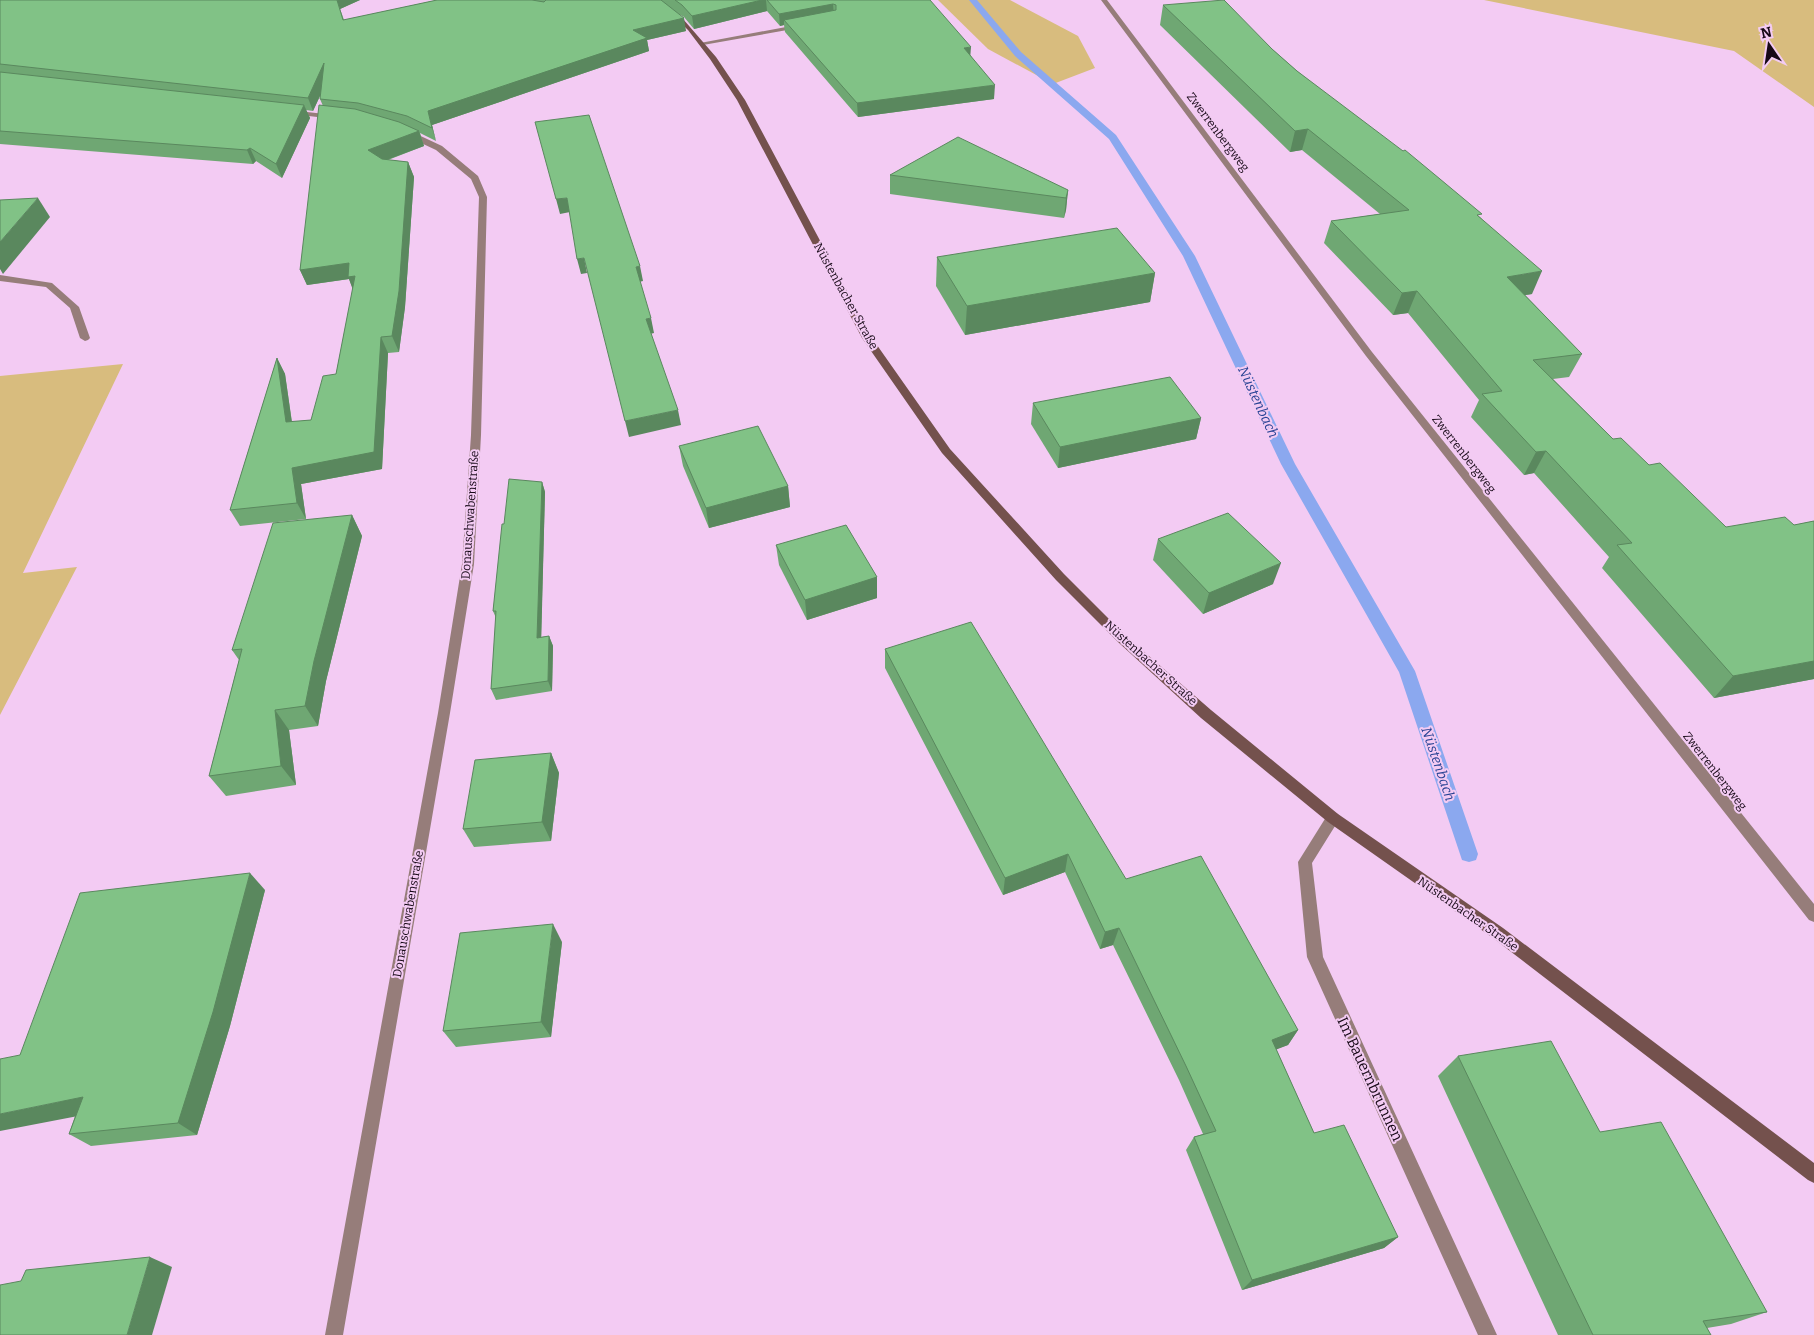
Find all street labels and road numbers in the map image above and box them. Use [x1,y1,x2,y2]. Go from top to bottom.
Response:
street label: Zwerrenbergweg [1184,90,1252,174]
street label: Nüstenbacher Straße [811,240,881,352]
street label: Zwerrenbergweg [1429,412,1499,496]
street label: Donauschwabenstraße [459,450,481,580]
street label: Nüstenbacher Straße [1102,618,1200,708]
street label: Zwerrenbergweg [1680,729,1750,813]
street label: Donauschwabenstraße [390,849,426,979]
street label: Nüstenbacher Straße [1415,874,1521,954]
street label: Im Bauernbrunnen [1333,1014,1407,1144]

